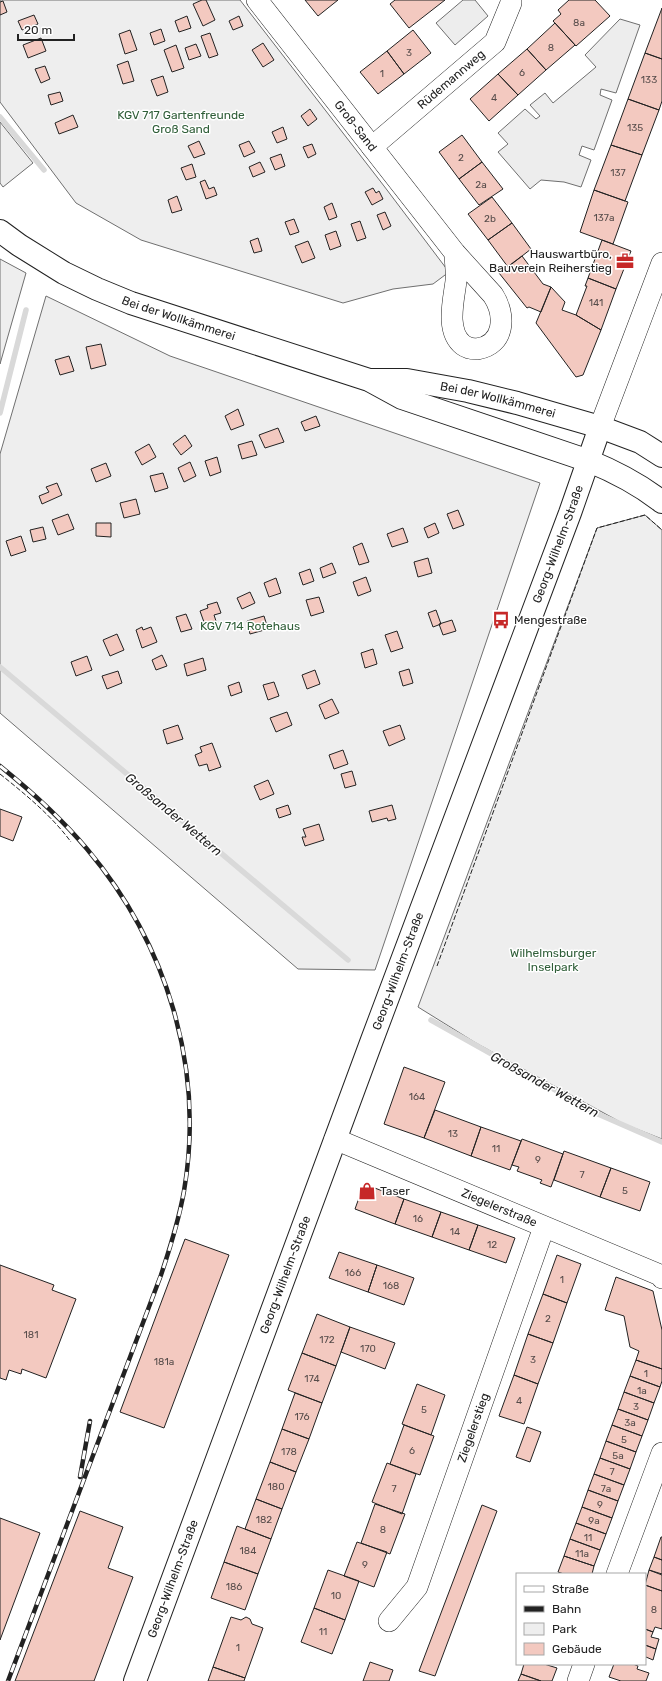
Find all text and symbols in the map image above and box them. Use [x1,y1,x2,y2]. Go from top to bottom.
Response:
scale bar [18,16,74,42]
house number: 8a [573,17,585,29]
text: 20 m [24,23,52,37]
house number: 8 [548,42,554,54]
house number: 3 [406,47,412,59]
street label: Rüdemannweg [415,47,488,112]
house number: 6 [519,67,525,79]
house number: 1 [380,68,384,80]
house number: 133 [641,74,657,86]
house number: 4 [491,92,497,104]
street label: Groß-Sand [331,98,380,154]
park label: KGV 717 Gartenfreunde Groß Sand [117,108,245,136]
house number: 135 [627,122,643,134]
house number: 2 [458,152,464,164]
house number: 137 [610,167,626,179]
house number: 2a [475,179,487,191]
house number: 137a [594,212,614,224]
house number: 2b [484,213,496,225]
place label: Hauswartbüro, Bauverein Reiherstieg [489,247,612,275]
office icon: Hauswartbüro, Bauverein Reiherstieg [615,251,635,271]
street label: Bei der Wollkämmerei [120,293,237,343]
house number: 141 [589,297,603,309]
street label: Bei der Wollkämmerei [439,379,557,421]
street label: Georg-Wilhelm-Straße [530,483,586,605]
bus stop icon: Mengestraße [491,610,511,630]
place label: Mengestraße [514,613,587,627]
park label: KGV 714 Rotehaus [200,619,300,633]
water label: Großsander Wettern [122,770,225,859]
street label: Georg-Wilhelm-Straße [369,910,426,1032]
park label: Wilhelmsburger Inselpark [510,946,597,974]
water label: Großsander Wettern [488,1048,602,1120]
house number: 164 [409,1091,425,1103]
house number: 13 [448,1128,458,1140]
house number: 11 [492,1143,500,1155]
house number: 9 [535,1154,541,1166]
house number: 7 [579,1169,585,1181]
shop icon: Taser [357,1181,377,1201]
place label: Taser [380,1184,410,1198]
house number: 5 [622,1185,628,1197]
street label: Ziegelerstraße [459,1186,539,1230]
house number: 16 [413,1213,423,1225]
street label: Georg-Wilhelm-Straße [257,1214,313,1336]
house number: 14 [450,1226,460,1238]
house number: 12 [487,1239,497,1251]
house number: 166 [345,1267,361,1279]
house number: 1 [560,1274,564,1286]
house number: 168 [383,1280,399,1292]
house number: 2 [545,1313,551,1325]
house number: 181 [24,1329,38,1341]
house number: 172 [319,1334,335,1346]
house number: 170 [360,1343,376,1355]
house number: 3 [530,1354,536,1366]
house number: 181a [154,1356,174,1368]
house number: 1 [644,1368,648,1380]
house number: 174 [304,1373,320,1385]
house number: 1a [637,1385,647,1397]
street label: Ziegelerstieg [455,1391,492,1464]
house number: 4 [516,1395,522,1407]
house number: 3 [633,1401,639,1413]
house number: 5 [421,1404,427,1416]
house number: 176 [294,1411,310,1423]
house number: 3a [624,1417,636,1429]
house number: 5 [621,1434,627,1446]
house number: 6 [409,1445,415,1457]
house number: 178 [281,1446,297,1458]
house number: 5a [612,1450,624,1462]
house number: 7 [609,1466,615,1478]
house number: 180 [268,1481,285,1493]
house number: 7 [391,1483,397,1495]
house number: 7a [601,1483,611,1495]
house number: 9 [597,1499,603,1511]
house number: 182 [256,1514,272,1526]
house number: 9a [588,1515,600,1527]
street label: Georg-Wilhelm-Straße [145,1518,201,1640]
house number: 8 [380,1524,386,1536]
house number: 11 [584,1532,592,1544]
house number: 184 [240,1545,256,1557]
house number: 11a [575,1548,589,1560]
house number: 9 [362,1559,368,1571]
legend [516,1573,646,1665]
house number: 186 [226,1581,242,1593]
text: Straße [552,1582,589,1596]
house number: 10 [331,1590,341,1602]
text: Bahn [552,1602,581,1616]
house number: 8 [651,1604,657,1616]
text: Park [552,1622,578,1636]
house number: 11 [319,1626,327,1638]
house number: 1 [236,1642,240,1654]
text: Gebäude [552,1642,602,1656]

